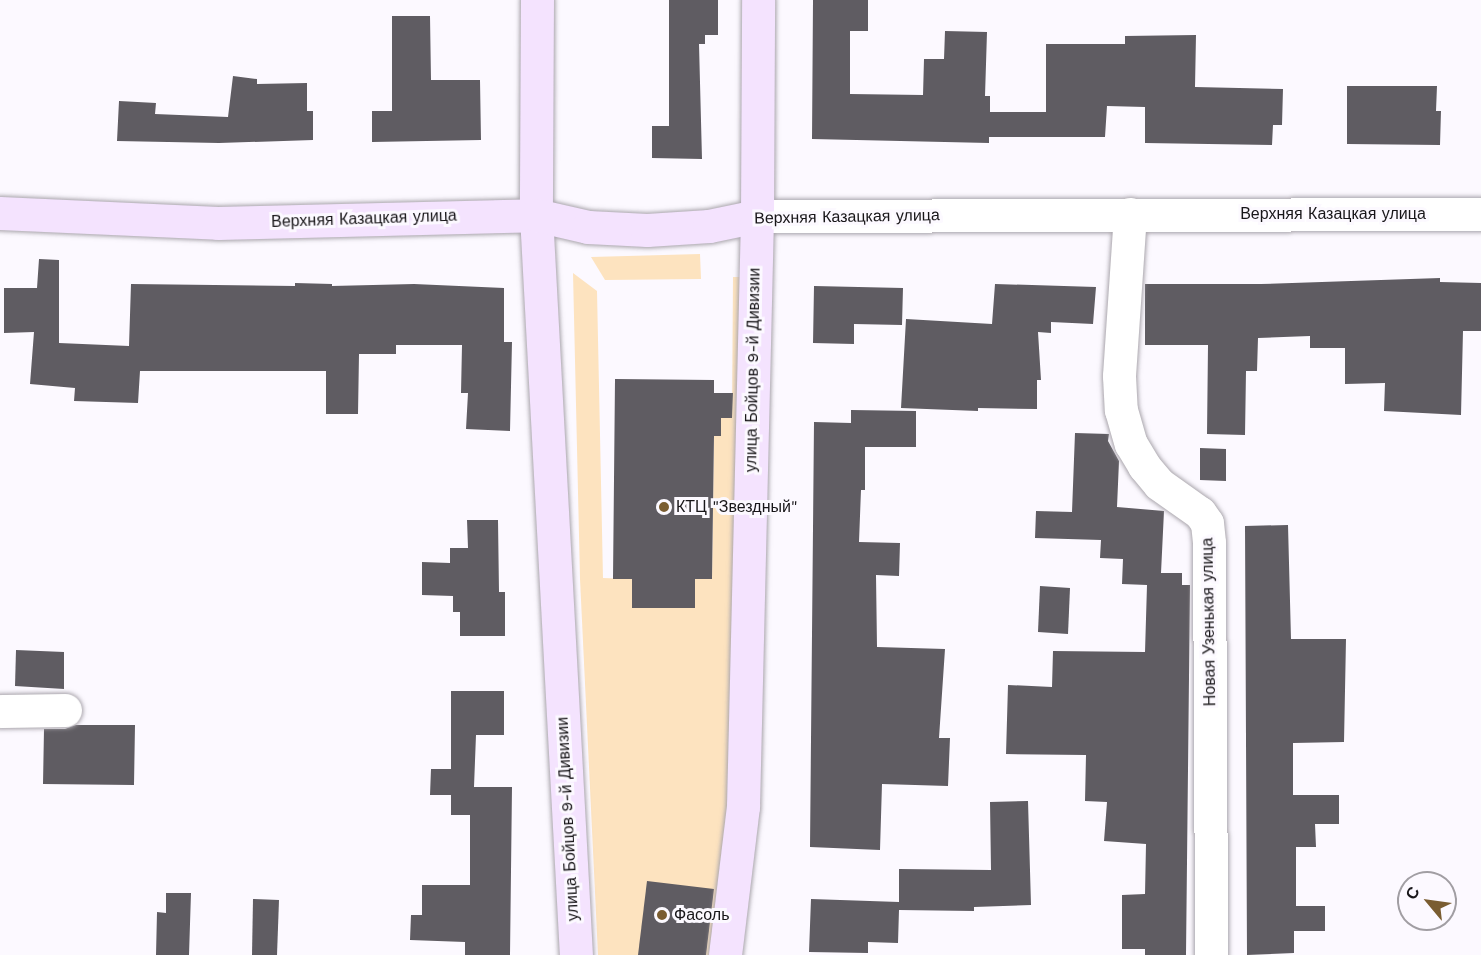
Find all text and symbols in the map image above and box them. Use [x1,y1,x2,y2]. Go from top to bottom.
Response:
street label: Верхняя Казацкая улица [1240,204,1426,224]
street label: Верхняя Казацкая улица [271,206,457,232]
street label: Верхняя Казацкая улица [754,206,940,228]
street label: улица Бойцов 9-й Дивизии [742,268,764,472]
place label: КТЦ "Звездный" [676,497,797,517]
marker: КТЦ "Звездный" [657,500,671,514]
street label: Новая Узенькая улица [1198,538,1220,706]
street label: улица Бойцов 9-й Дивизии [553,716,583,922]
north arrow [1397,871,1457,931]
text: С [1401,883,1424,903]
place label: Фасоль [674,905,729,925]
marker: Фасоль [655,908,669,922]

